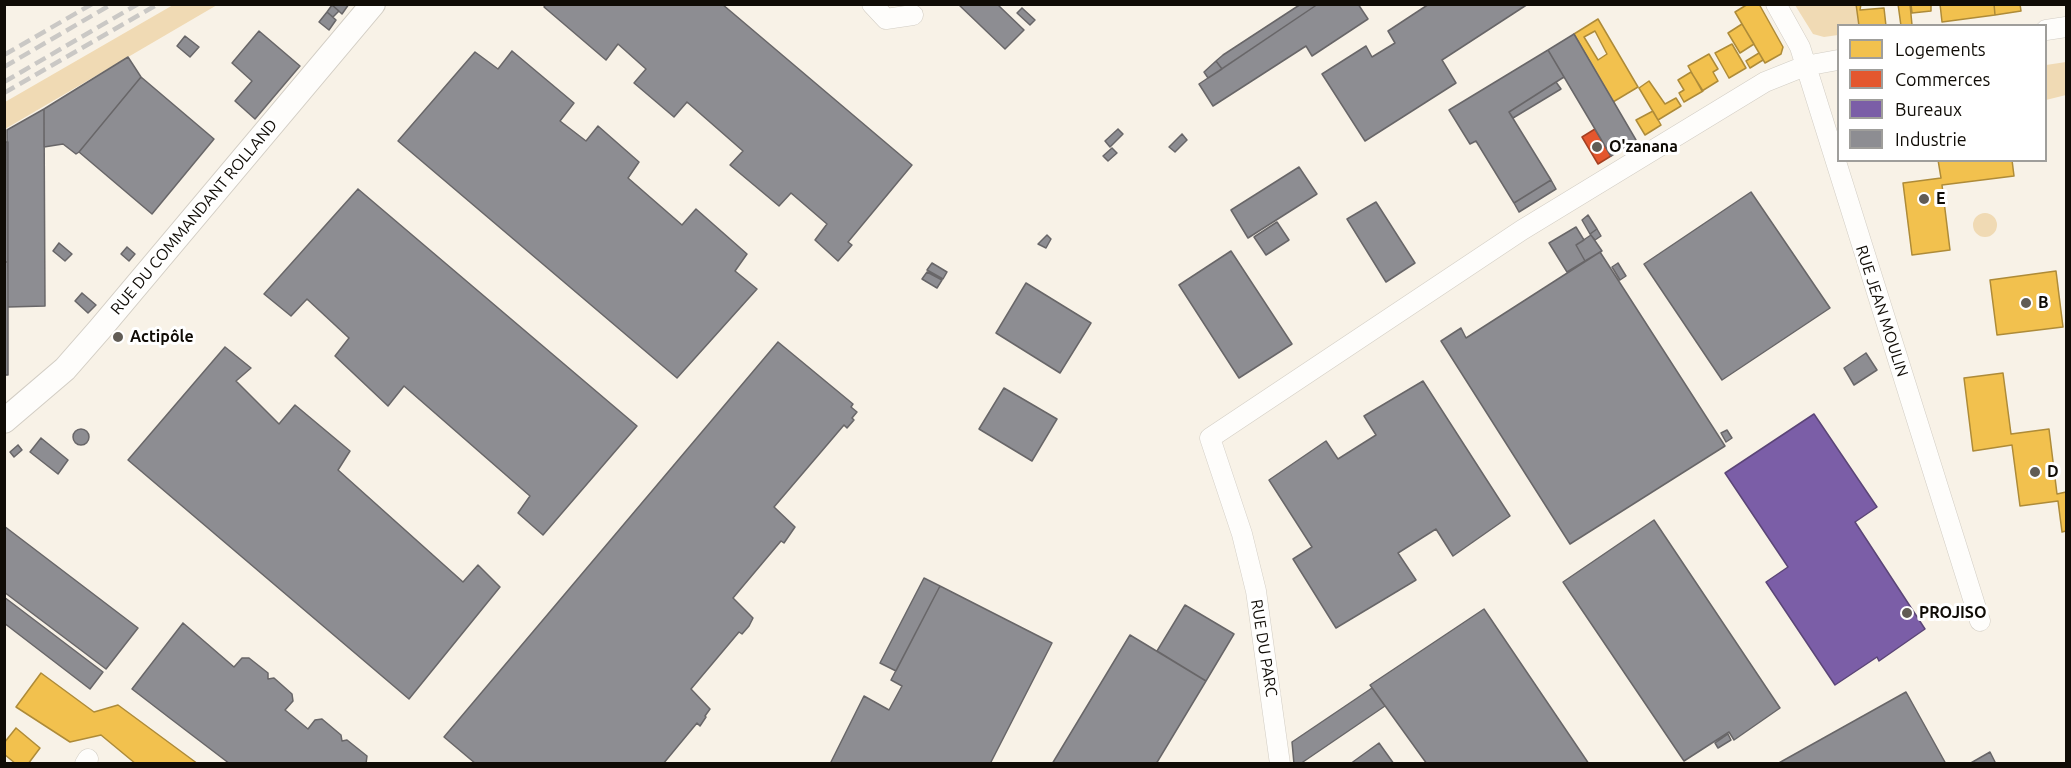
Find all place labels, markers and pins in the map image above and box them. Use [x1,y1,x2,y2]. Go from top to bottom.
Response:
place label: O'zanana [1609,137,1678,157]
marker: O'zanana [1590,140,1604,154]
place label: E [1936,189,1946,209]
marker: E [1917,192,1931,206]
place label: B [2038,293,2049,313]
marker: B [2019,296,2033,310]
place label: Actipôle [130,327,194,347]
marker: Actipôle [111,330,125,344]
place label: D [2047,462,2059,482]
marker: D [2028,465,2042,479]
place label: PROJISO [1919,603,1986,623]
marker: PROJISO [1900,606,1914,620]

